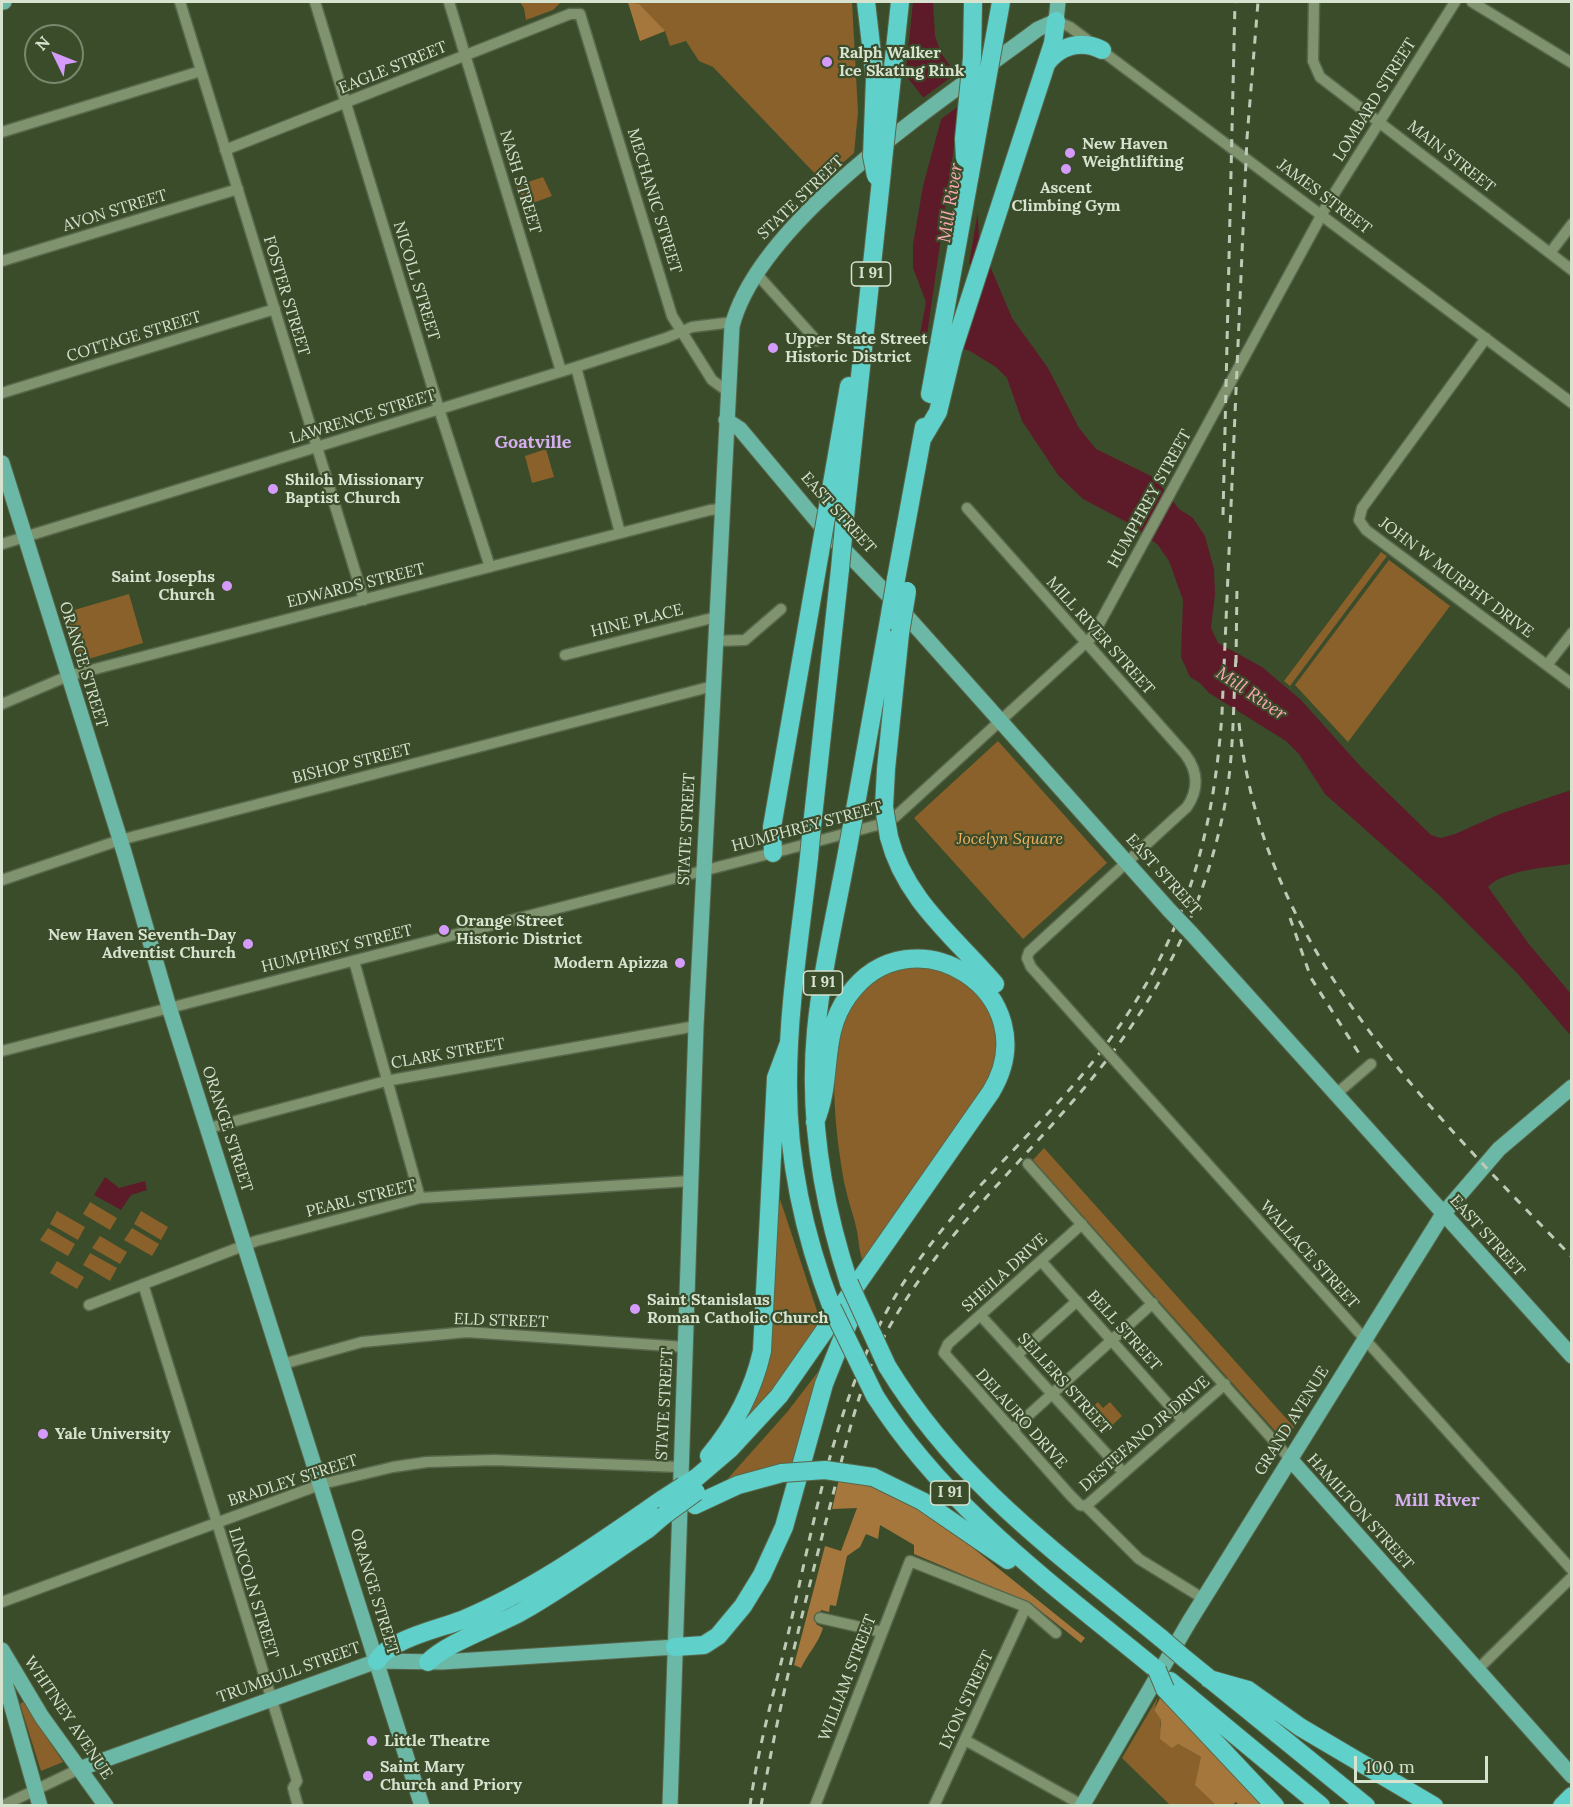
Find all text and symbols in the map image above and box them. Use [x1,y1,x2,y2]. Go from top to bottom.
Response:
north arrow [24,24,84,84]
text: N [31,32,54,54]
street label: LOMBARD STREET [1329,35,1421,165]
street label: EAGLE STREET [336,38,450,98]
place label: Ralph Walker Ice Skating Rink [839,43,964,81]
marker: Ralph Walker Ice Skating Rink [820,55,834,69]
street label: MAIN STREET [1403,117,1499,197]
street label: MECHANIC STREET [623,126,685,276]
street label: NASH STREET [495,128,545,236]
place label: New Haven Weightlifting [1082,134,1183,172]
marker: New Haven Weightlifting [1063,146,1077,160]
street label: STATE STREET [754,152,848,244]
street label: JAMES STREET [1273,155,1375,239]
water label: Mill River [934,162,968,244]
marker: Ascent Climbing Gym [1059,162,1073,176]
place label: Ascent Climbing Gym [1011,178,1121,216]
street label: AVON STREET [61,186,169,236]
street label: NICOLL STREET [389,219,443,343]
street label: FOSTER STREET [259,234,313,358]
road number: I 91 [852,262,890,286]
street label: COTTAGE STREET [64,307,204,367]
place label: Upper State Street Historic District [785,329,928,367]
marker: Upper State Street Historic District [766,341,780,355]
street label: LAWRENCE STREET [288,386,438,448]
street label: HUMPHREY STREET [1104,426,1196,572]
district label: Goatville [494,432,572,454]
street label: EAST STREET [796,468,880,558]
place label: Shiloh Missionary Baptist Church [285,470,424,508]
marker: Shiloh Missionary Baptist Church [266,482,280,496]
street label: JOHN W MURPHY DRIVE [1375,514,1537,642]
street label: EDWARDS STREET [285,560,427,612]
place label: Saint Josephs Church [111,567,215,605]
street label: MILL RIVER STREET [1042,573,1158,699]
marker: Saint Josephs Church [220,579,234,593]
street label: ORANGE STREET [55,599,111,731]
street label: HINE PLACE [589,600,685,642]
water label: Mill River [1212,663,1290,725]
street label: BISHOP STREET [290,740,414,788]
street label: STATE STREET [674,772,700,886]
street label: HUMPHREY STREET [730,798,884,856]
park label: Jocelyn Square [957,829,1063,849]
street label: EAST STREET [1121,830,1205,920]
place label: Orange Street Historic District [456,911,582,949]
street label: HUMPHREY STREET [259,921,415,977]
marker: Orange Street Historic District [437,923,451,937]
place label: New Haven Seventh-Day Adventist Church [48,925,236,963]
marker: New Haven Seventh-Day Adventist Church [241,937,255,951]
place label: Modern Apizza [553,953,668,973]
marker: Modern Apizza [673,956,687,970]
road number: I 91 [804,971,842,995]
street label: CLARK STREET [390,1035,506,1073]
street label: ORANGE STREET [198,1064,256,1194]
street label: PEARL STREET [304,1176,418,1222]
street label: EAST STREET [1445,1191,1529,1281]
street label: WALLACE STREET [1255,1197,1363,1313]
street label: SHEILA DRIVE [958,1230,1052,1316]
street label: BELL STREET [1083,1287,1165,1375]
place label: Saint Stanislaus Roman Catholic Church [647,1290,828,1328]
marker: Saint Stanislaus Roman Catholic Church [628,1302,642,1316]
street label: ELD STREET [453,1310,549,1332]
street label: SELLERS STREET [1013,1329,1115,1439]
street label: STATE STREET [652,1347,678,1461]
street label: GRAND AVENUE [1251,1363,1333,1479]
street label: DELAURO DRIVE [971,1365,1071,1473]
street label: DESTEFANO JR DRIVE [1076,1372,1214,1496]
place label: Yale University [55,1424,171,1444]
marker: Yale University [36,1427,50,1441]
street label: HAMILTON STREET [1303,1450,1417,1574]
street label: BRADLEY STREET [226,1451,360,1511]
road number: I 91 [930,1481,970,1505]
district label: Mill River [1394,1490,1480,1512]
street label: LINCOLN STREET [224,1525,282,1661]
street label: ORANGE STREET [346,1526,402,1658]
street label: WILLIAM STREET [815,1612,881,1744]
street label: TRUMBULL STREET [215,1638,363,1708]
street label: LYON STREET [936,1648,998,1752]
street label: WHITNEY AVENUE [20,1653,116,1783]
place label: Little Theatre [384,1731,490,1751]
marker: Little Theatre [365,1734,379,1748]
scale bar [1357,1744,1490,1782]
text: 100 m [1365,1755,1415,1778]
place label: Saint Mary Church and Priory [380,1757,522,1795]
marker: Saint Mary Church and Priory [361,1769,375,1783]

